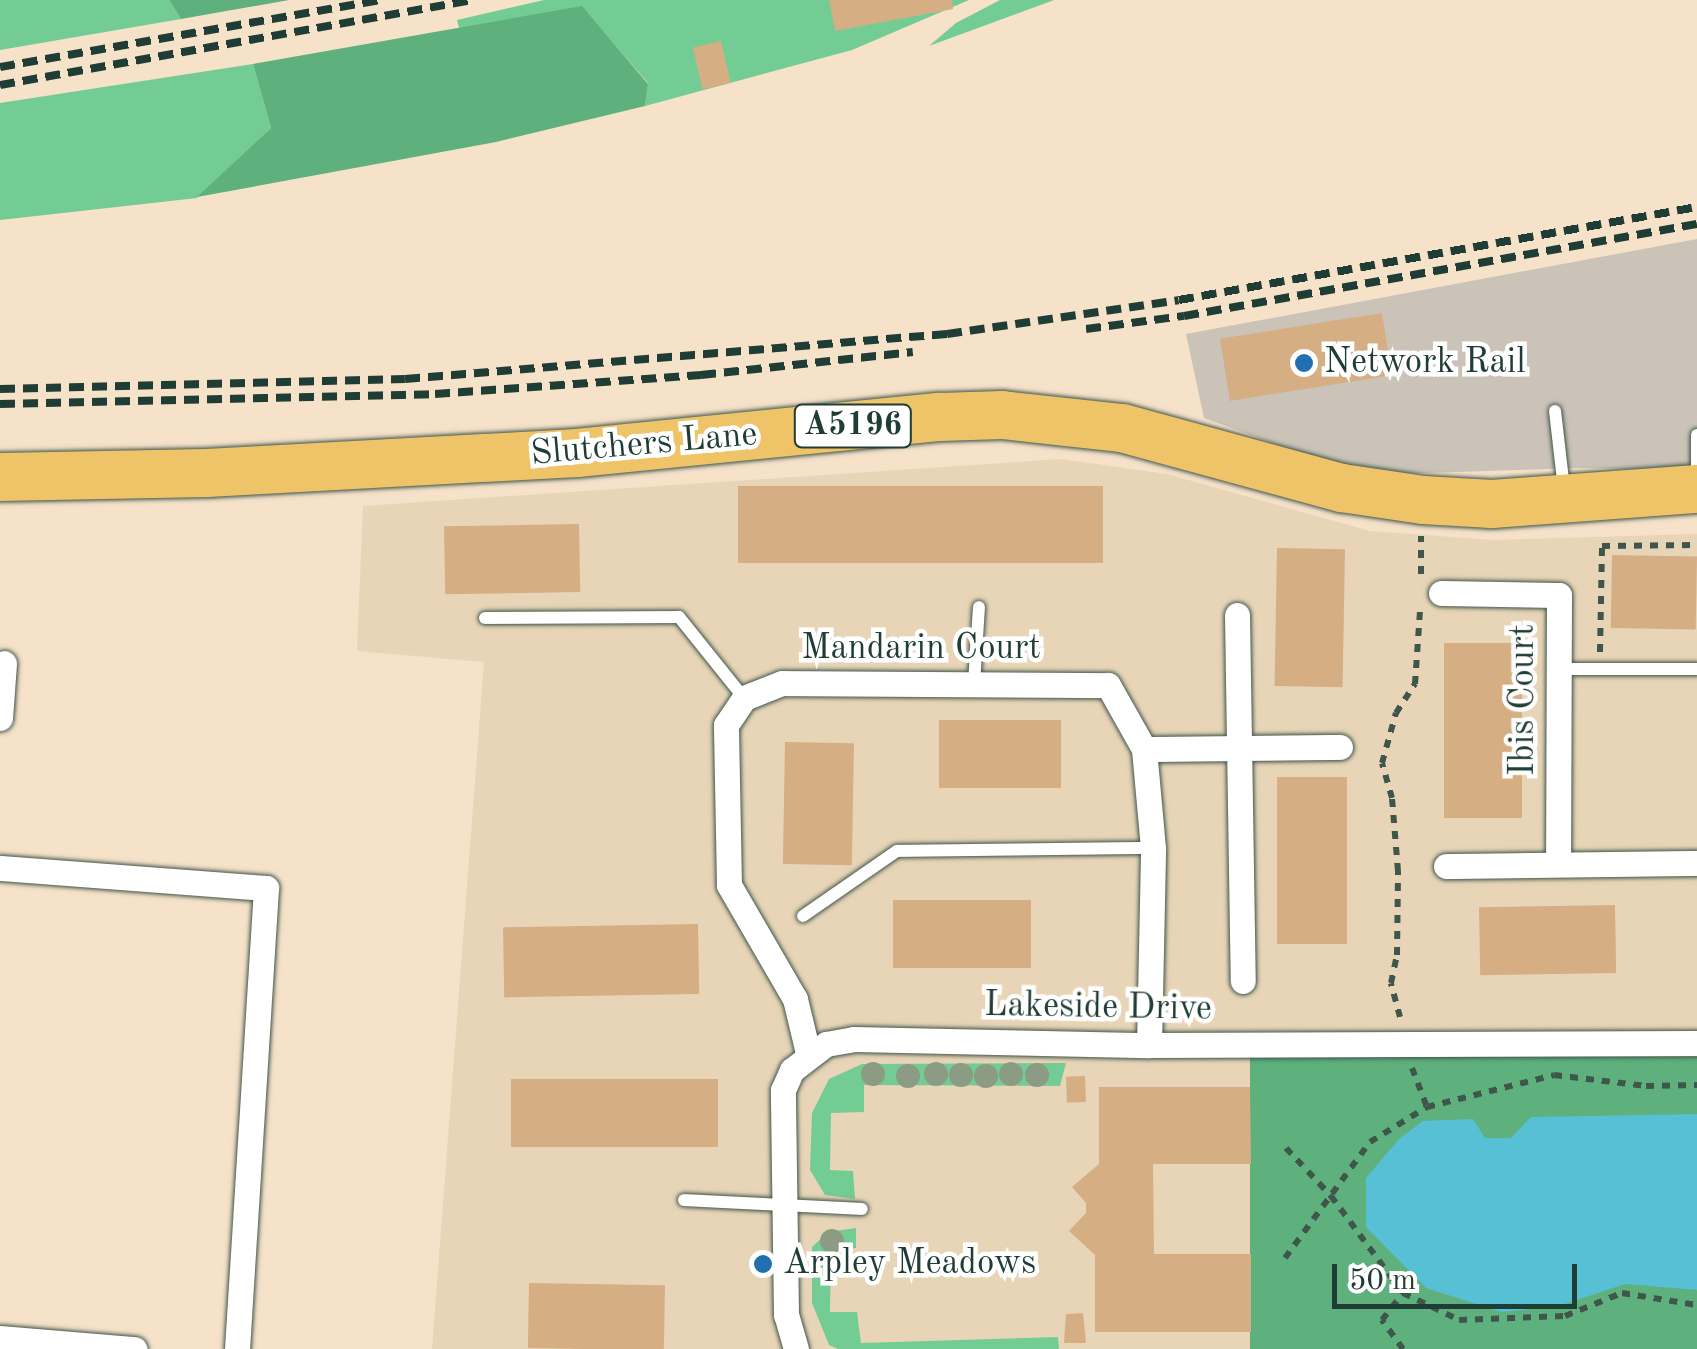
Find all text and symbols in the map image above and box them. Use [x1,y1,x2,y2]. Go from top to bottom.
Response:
place label: Network Rail [1324,342,1526,384]
marker: Network Rail [1293,352,1315,374]
road number: A5196 [793,399,913,453]
street label: Slutchers Lane [529,414,759,476]
street label: Ibis Court [1503,624,1545,776]
street label: Mandarin Court [801,628,1041,670]
street label: Lakeside Drive [984,985,1212,1031]
place label: Arpley Meadows [783,1243,1036,1285]
scale bar [1337,1244,1582,1306]
marker: Arpley Meadows [752,1253,774,1275]
text: 50 m [1349,1266,1416,1296]

